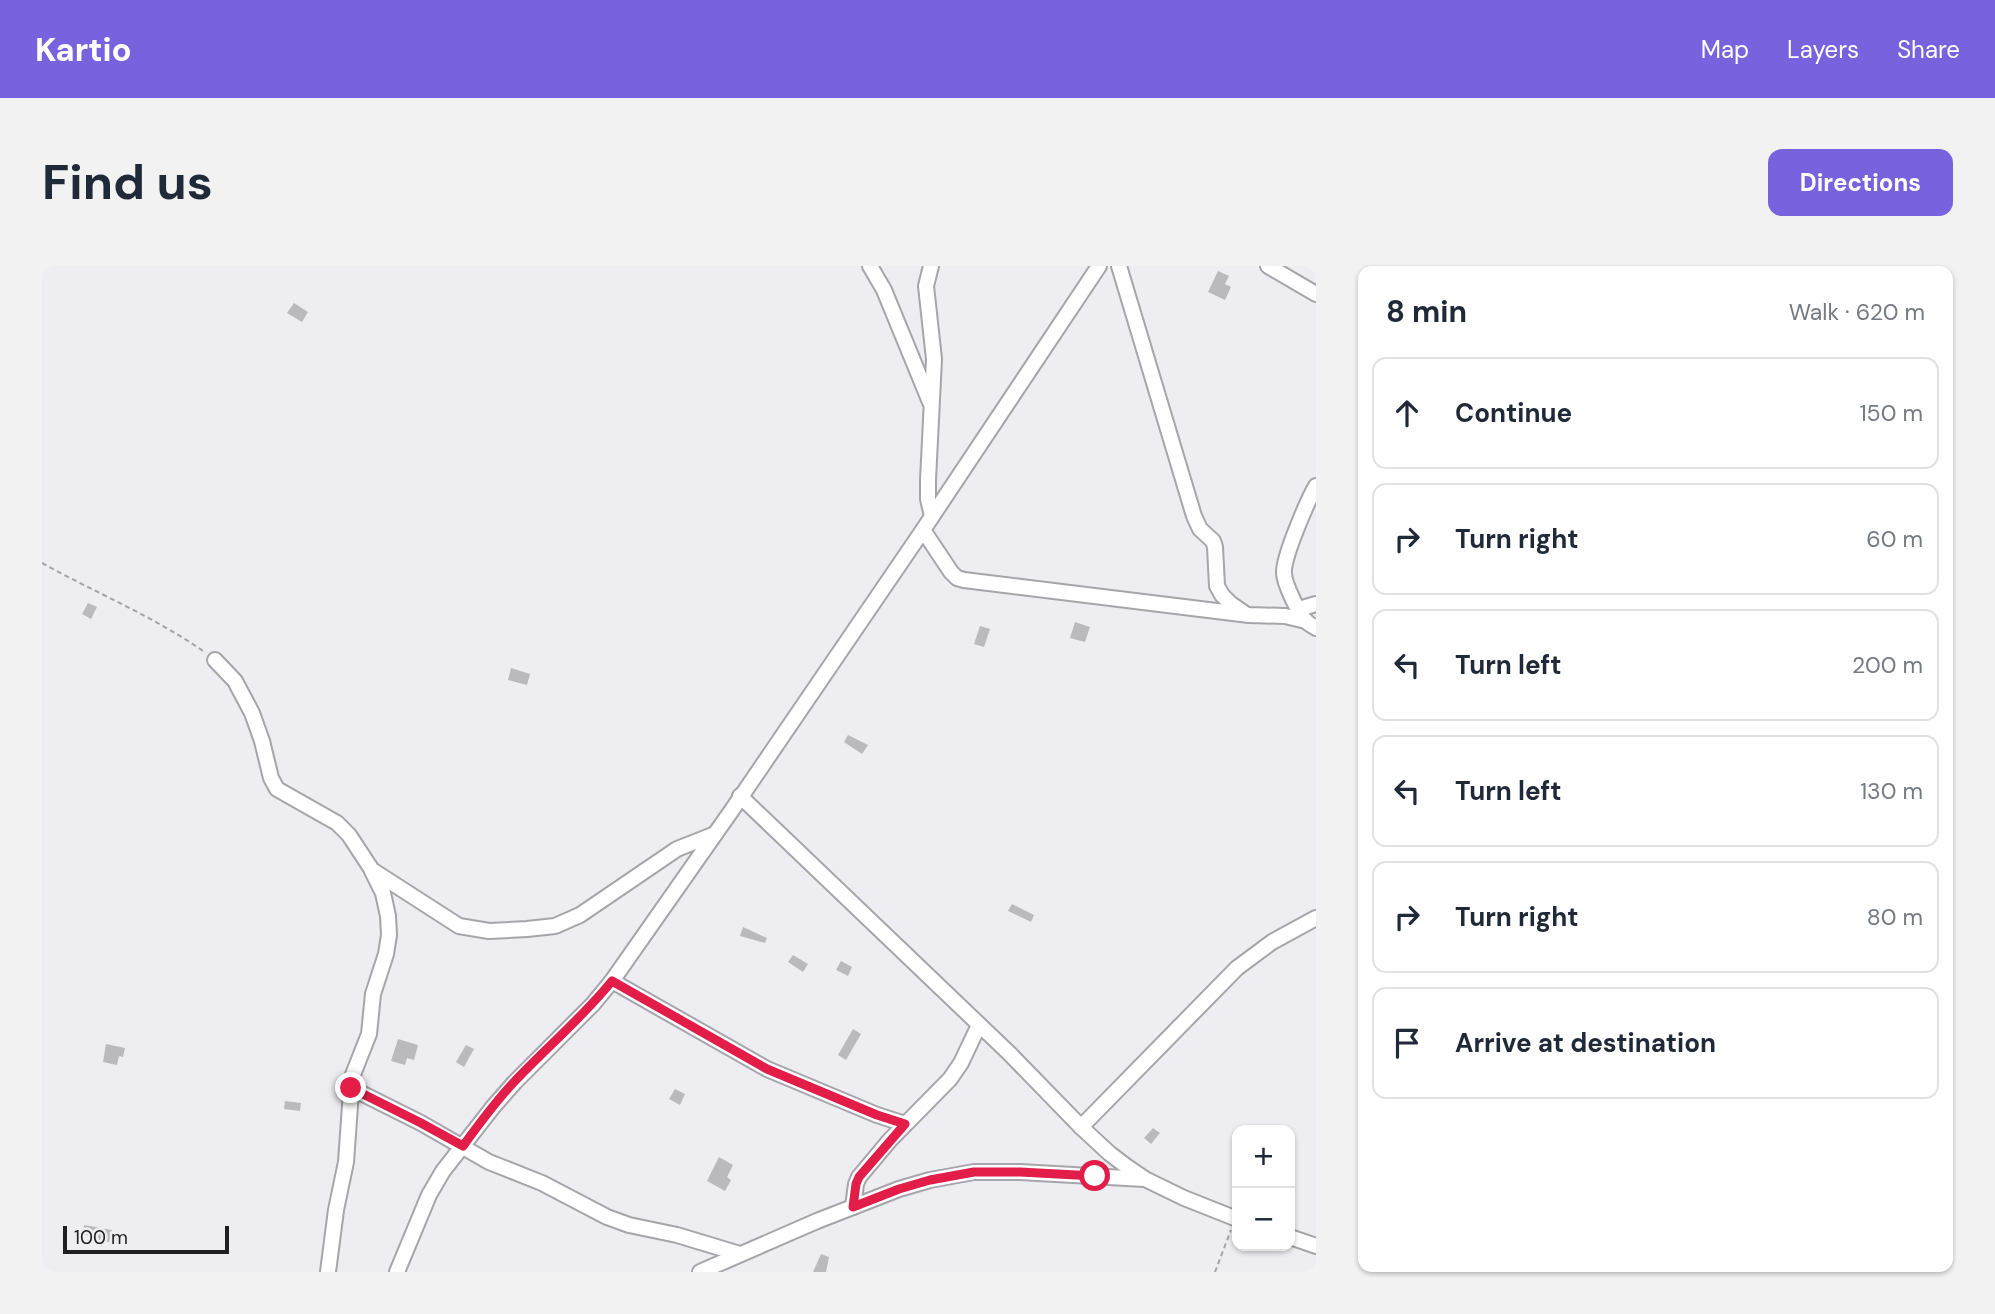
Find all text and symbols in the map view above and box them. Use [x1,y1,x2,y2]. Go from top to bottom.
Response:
text: Kartio [35,28,132,71]
text: Map [1701,34,1749,65]
text: Layers [1787,34,1859,65]
text: Share [1897,34,1960,65]
button: Directions [1768,149,1953,216]
text: Find us [42,150,213,214]
text: 8 min [1386,292,1467,331]
text: Walk · 620 m [1789,297,1925,327]
icon: ahead [1388,394,1426,432]
text: Continue [1455,396,1572,430]
text: 150 m [1859,398,1923,428]
icon: right [1388,520,1426,558]
text: Turn right [1455,522,1579,556]
text: 60 m [1866,524,1923,554]
icon: left [1388,646,1426,684]
text: Turn left [1455,648,1562,682]
text: 200 m [1852,650,1923,680]
icon: left [1388,772,1426,810]
text: Turn left [1455,774,1562,808]
text: 130 m [1860,776,1923,806]
icon: right [1388,898,1426,936]
text: Turn right [1455,900,1579,934]
text: 80 m [1867,902,1923,932]
icon: arrive [1388,1024,1426,1062]
text: Arrive at destination [1455,1026,1716,1060]
route end [335,1072,366,1103]
map controls [1232,1125,1295,1251]
button: + [1232,1125,1295,1188]
route start [1079,1160,1110,1191]
button: − [1232,1188,1295,1251]
scale bar [63,1223,229,1255]
text: 100 m [74,1225,128,1250]

